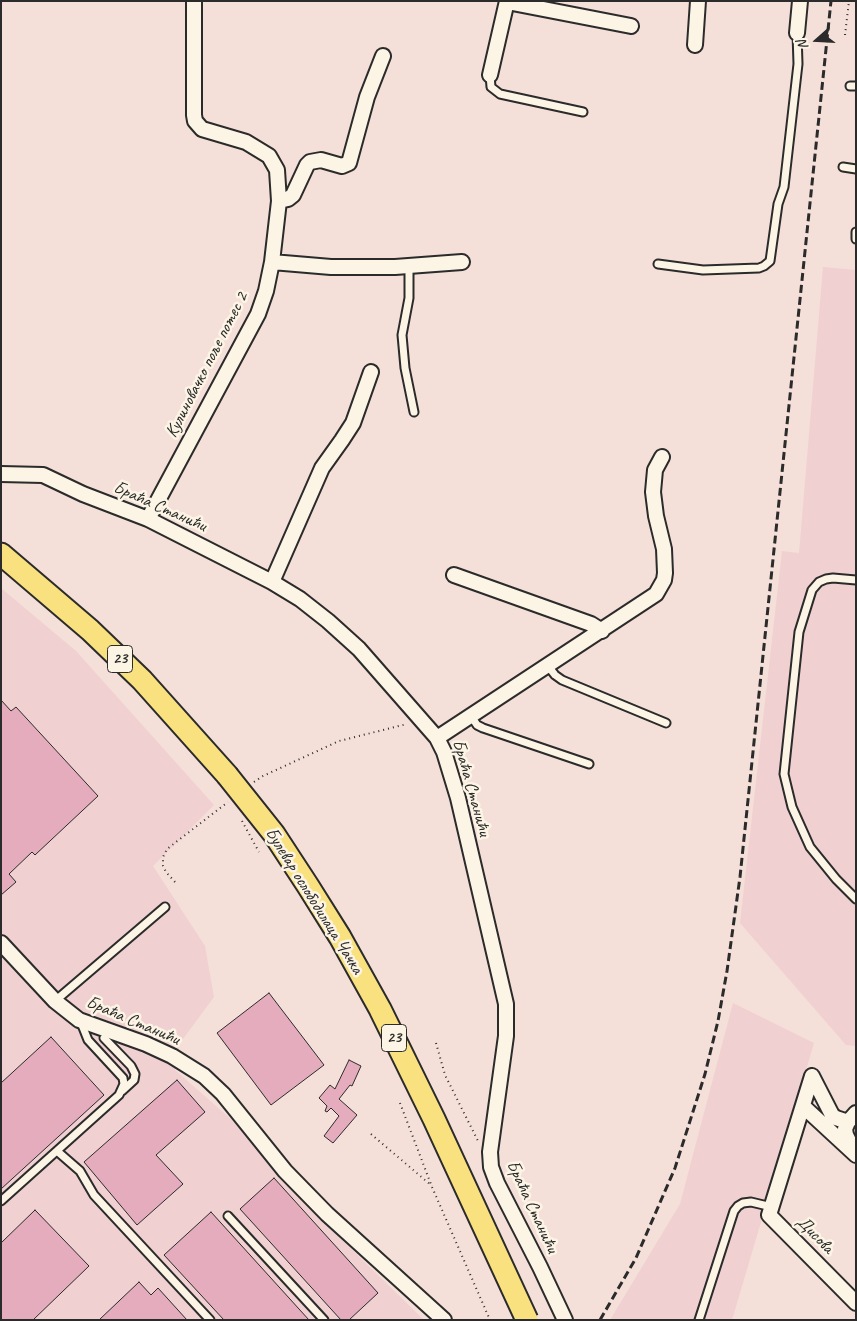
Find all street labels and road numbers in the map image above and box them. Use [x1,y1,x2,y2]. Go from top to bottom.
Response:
street label: Кулиновачко поље потес 2 [161,289,253,441]
street label: Браћа Станићи [110,477,210,537]
road number: 23 [108,646,132,672]
street label: Браћа Станићи [447,737,495,839]
street label: Булевар ослободилаца Чачка [260,824,368,978]
street label: Браћа Станићи [83,992,183,1050]
road number: 23 [382,1024,406,1052]
street label: Браћа Станићи [501,1157,563,1257]
street label: Дисова [792,1211,838,1259]

